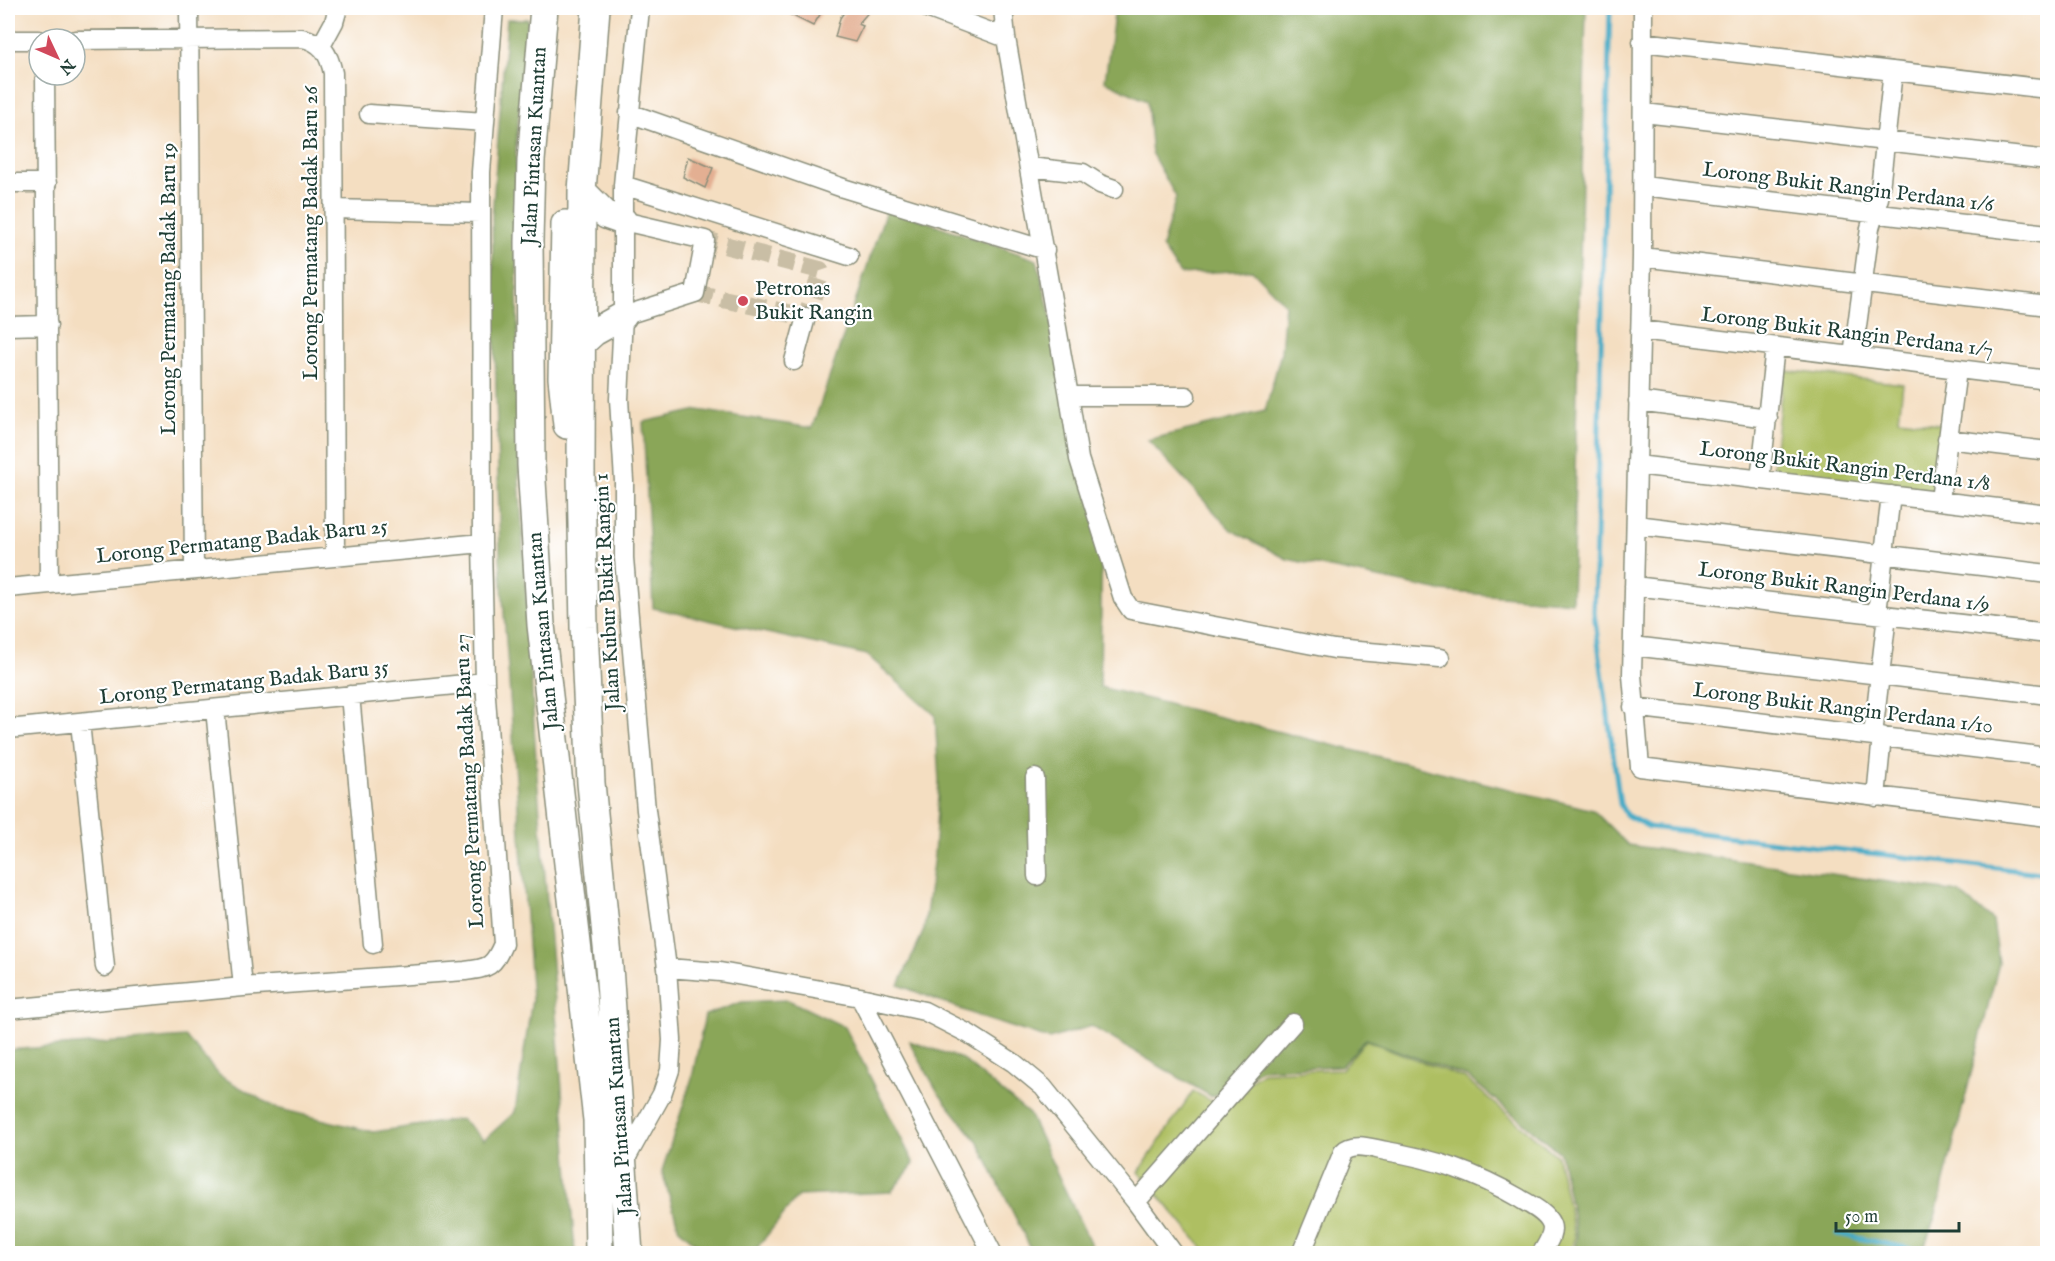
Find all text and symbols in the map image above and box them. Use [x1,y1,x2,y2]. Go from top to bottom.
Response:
north arrow [27,27,87,87]
street label: Jalan Pintasan Kuantan [516,46,554,248]
text: N [54,53,79,78]
street label: Lorong Permatang Badak Baru 26 [298,85,325,380]
street label: Lorong Permatang Badak Baru 19 [156,143,183,435]
street label: Lorong Bukit Rangin Perdana 1/6 [1701,157,1996,219]
place label: Petronas Bukit Rangin [755,276,873,327]
marker: Petronas Bukit Rangin [736,294,750,308]
street label: Lorong Bukit Rangin Perdana 1/7 [1699,302,1995,364]
street label: Lorong Bukit Rangin Perdana 1/8 [1698,436,1992,498]
street label: Jalan Kubur Bukit Rangin 1 [588,472,628,714]
street label: Lorong Permatang Badak Baru 25 [95,513,390,571]
street label: Jalan Pintasan Kuantan [522,531,566,733]
street label: Lorong Bukit Rangin Perdana 1/9 [1697,557,1991,619]
street label: Lorong Permatang Badak Baru 27 [449,633,491,929]
street label: Lorong Permatang Badak Baru 35 [98,654,391,712]
street label: Lorong Bukit Rangin Perdana 1/10 [1691,677,1995,741]
street label: Jalan Pintasan Kuantan [600,1016,641,1218]
scale bar [1836,1195,1959,1233]
text: 50 m [1845,1206,1878,1229]

